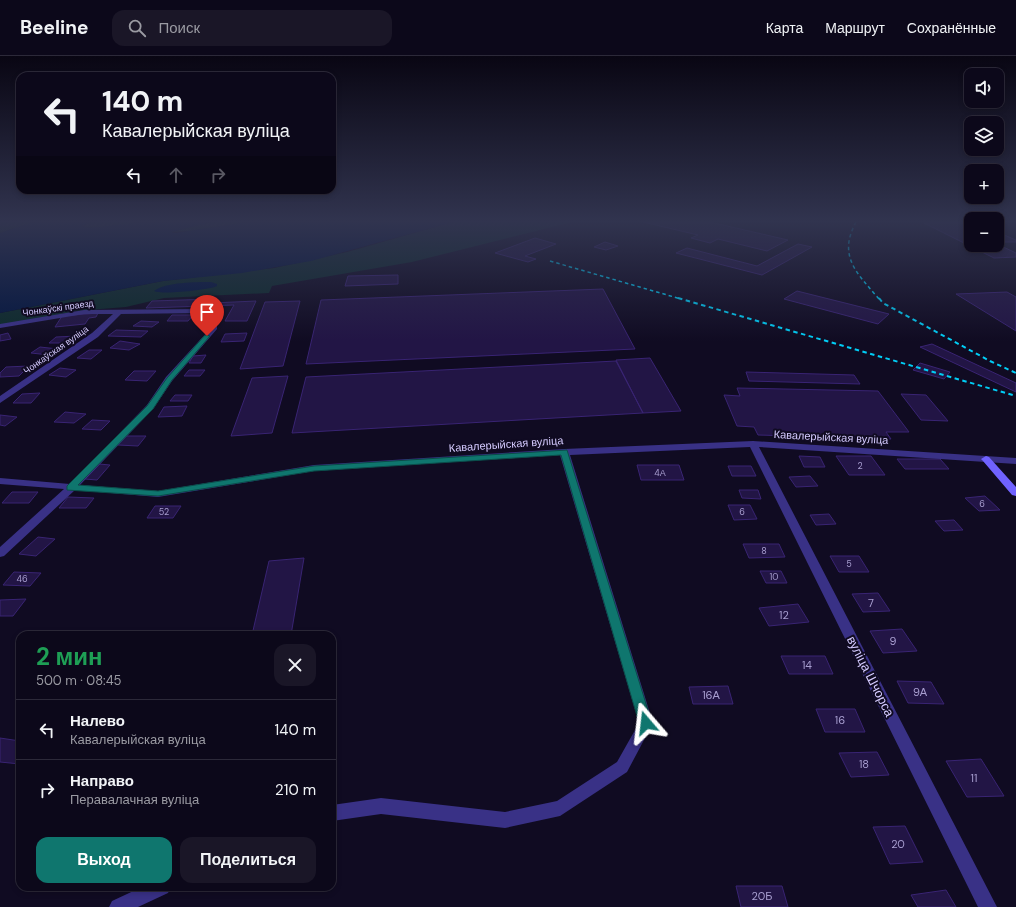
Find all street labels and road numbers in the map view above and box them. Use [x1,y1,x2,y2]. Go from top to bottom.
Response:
street label: Чонкаўскі праезд [22,297,95,319]
street label: Чонкаўская вуліца [21,323,91,377]
street label: Кавалерыйская вуліца [773,427,890,447]
street label: Кавалерыйская вуліца [448,433,565,455]
street label: вуліца Шчорса [843,633,899,720]

